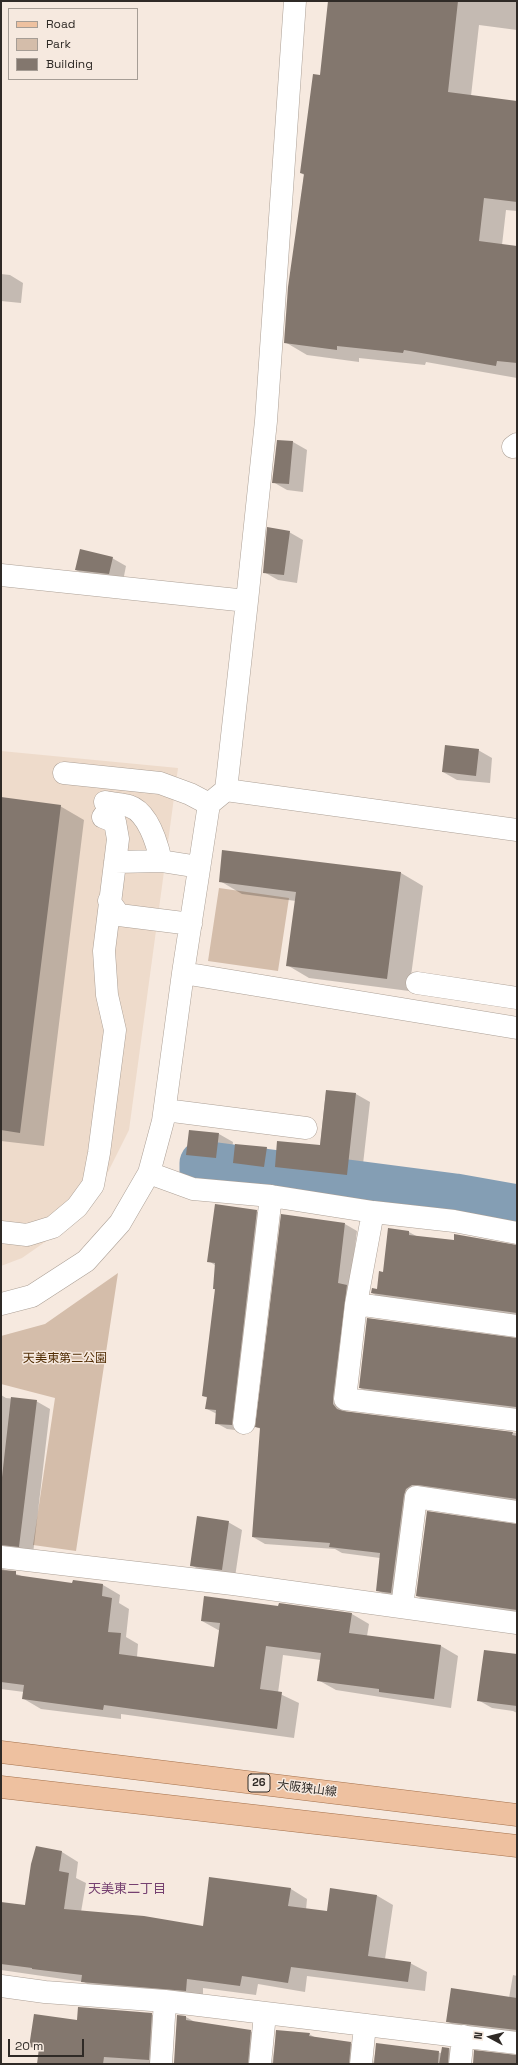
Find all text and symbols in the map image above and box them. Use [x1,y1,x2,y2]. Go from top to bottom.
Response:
legend [8,8,138,80]
text: Road [46,16,75,32]
text: Park [46,36,71,52]
text: Building [46,56,93,72]
park label: 天美東第二公園 [23,1352,107,1366]
road number: 26 [248,1774,270,1792]
street label: 大阪狭山線 [276,1778,338,1800]
district label: 天美東二丁目 [88,1881,166,1897]
north arrow [470,2017,510,2057]
scale bar [10,2031,86,2057]
text: N [471,2031,485,2040]
text: 20 m [15,2038,43,2054]

